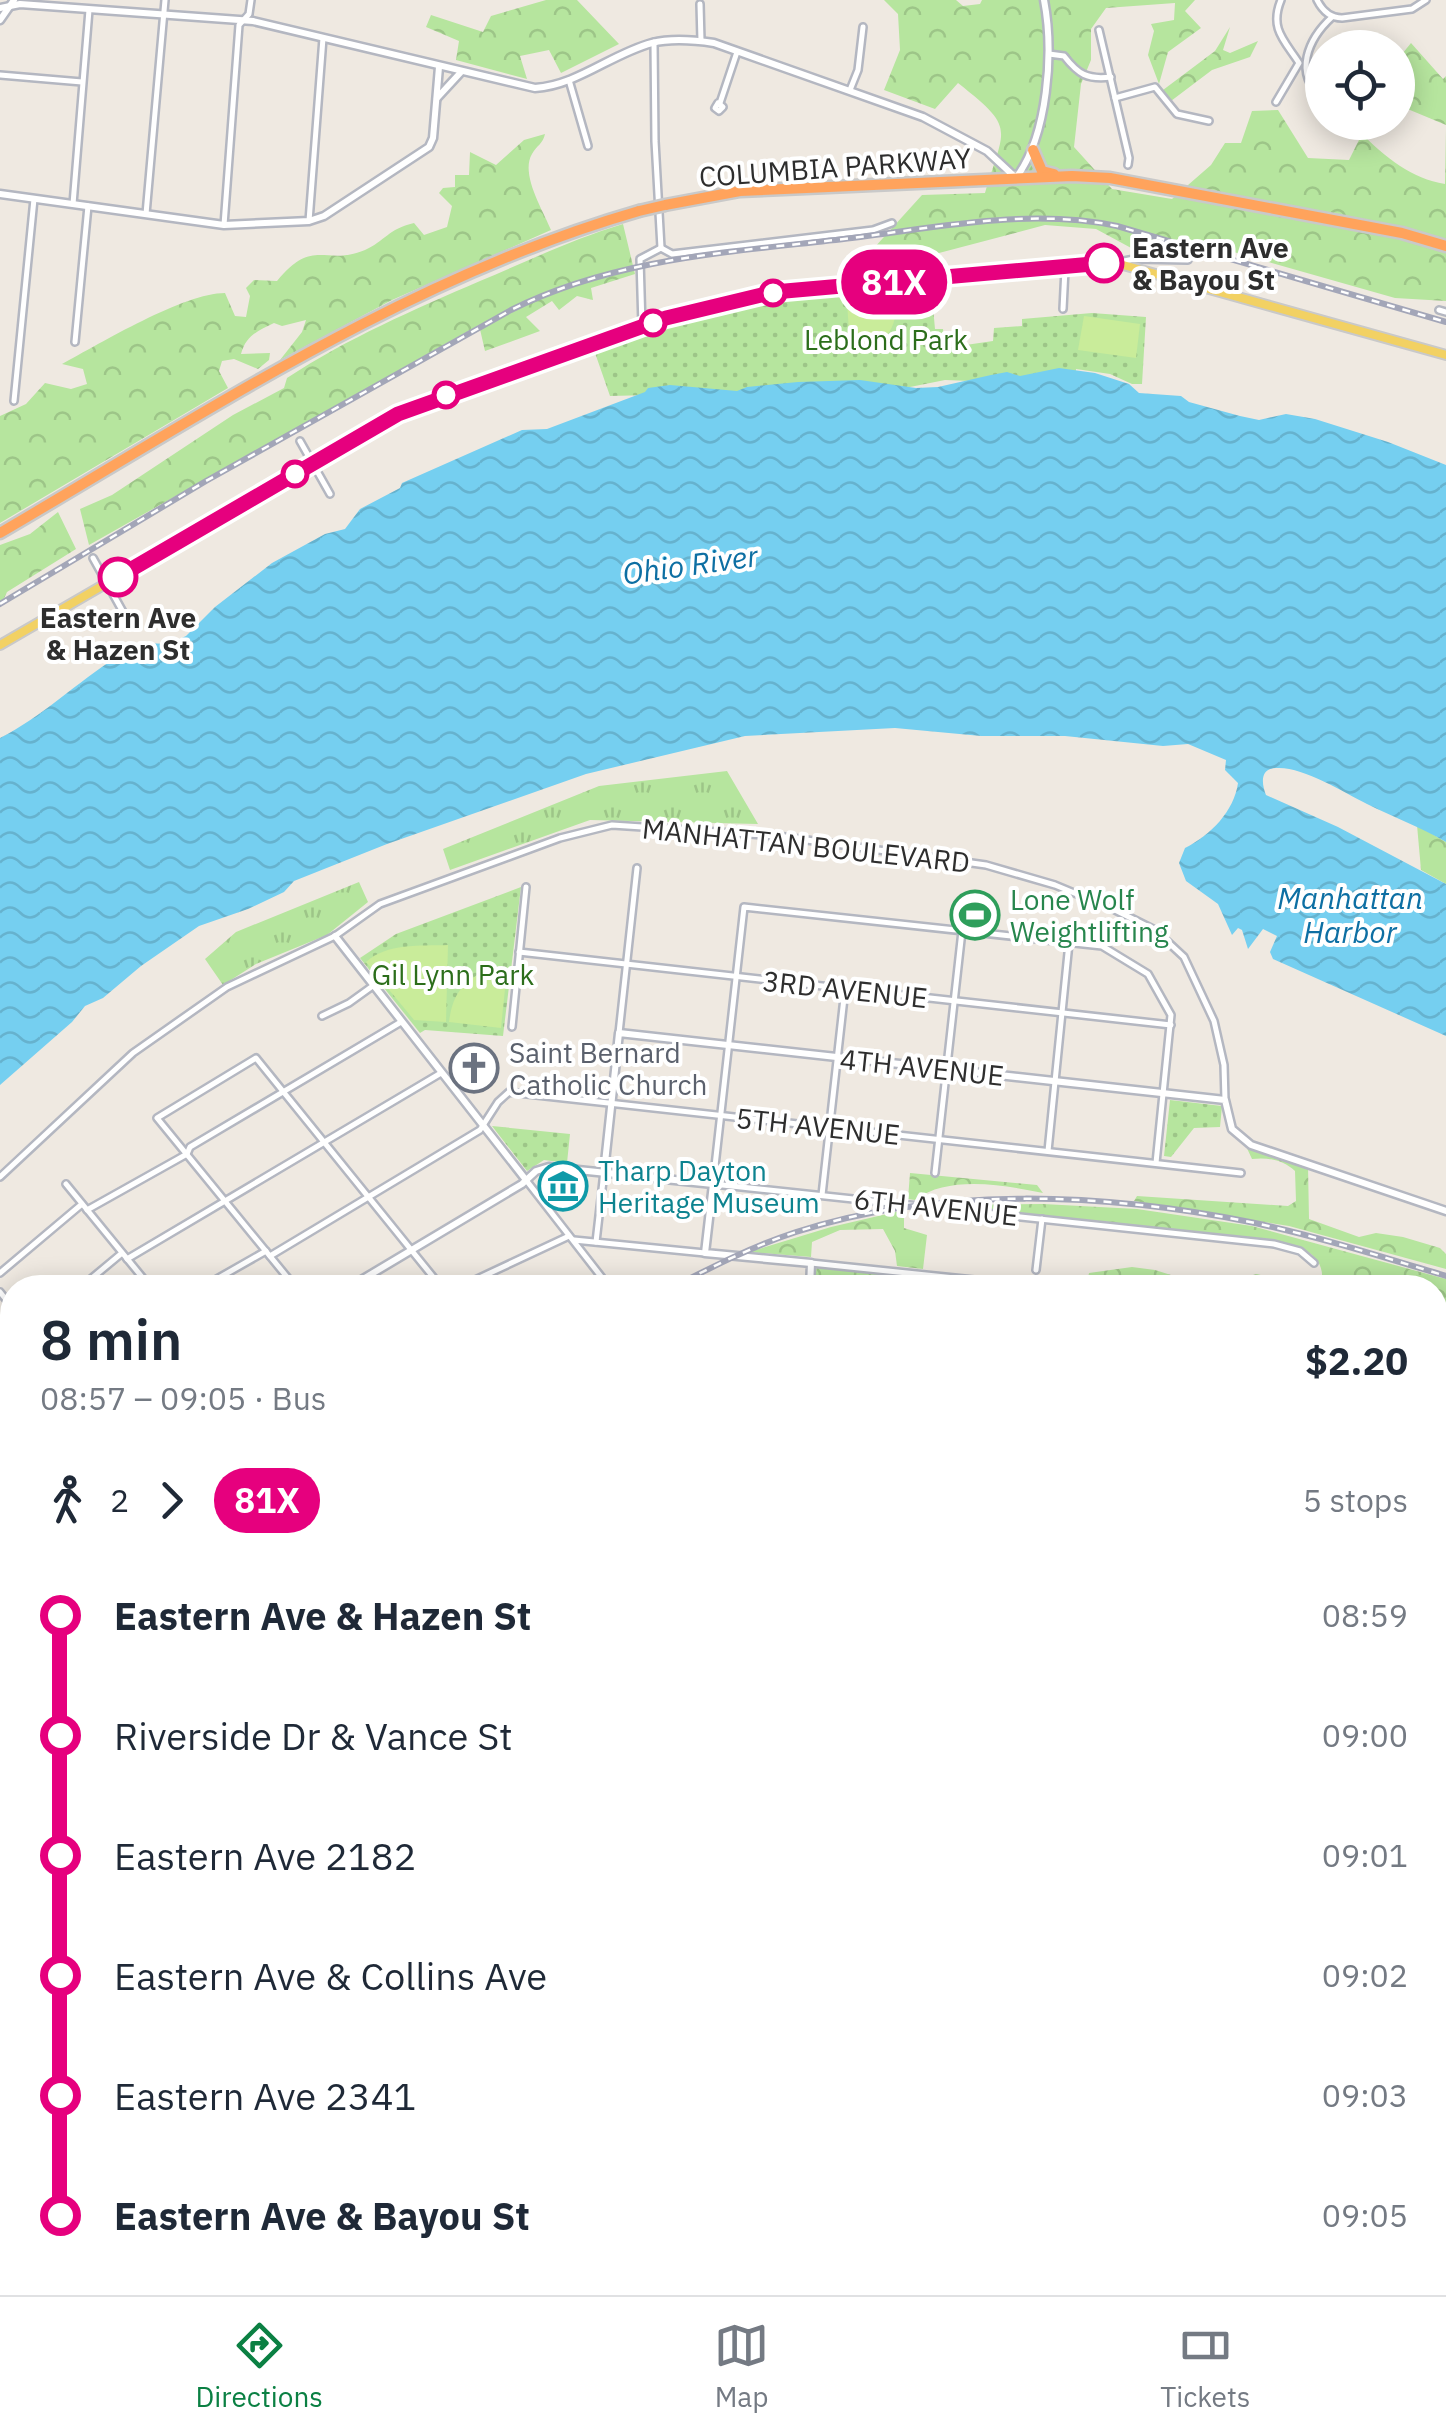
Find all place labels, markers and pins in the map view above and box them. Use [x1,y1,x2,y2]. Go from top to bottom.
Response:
place label: Eastern Ave & Bayou St [1132,229,1289,298]
marker: Eastern Ave & Bayou St [1085,244,1123,282]
unlabelled marker [760,280,786,306]
unlabelled marker [640,310,666,336]
unlabelled marker [433,382,459,408]
unlabelled marker [282,461,308,487]
marker: Eastern Ave & Hazen St [99,558,137,596]
place label: Eastern Ave & Hazen St [40,599,196,668]
place label: Lone Wolf Weightlifting [1010,881,1169,950]
sports icon: Lone Wolf Weightlifting [949,889,1001,941]
place label: Saint Bernard Catholic Church [509,1034,707,1103]
church icon: Saint Bernard Catholic Church [448,1042,500,1094]
place label: Tharp Dayton Heritage Museum [598,1152,820,1221]
museum icon: Tharp Dayton Heritage Museum [537,1160,589,1212]

